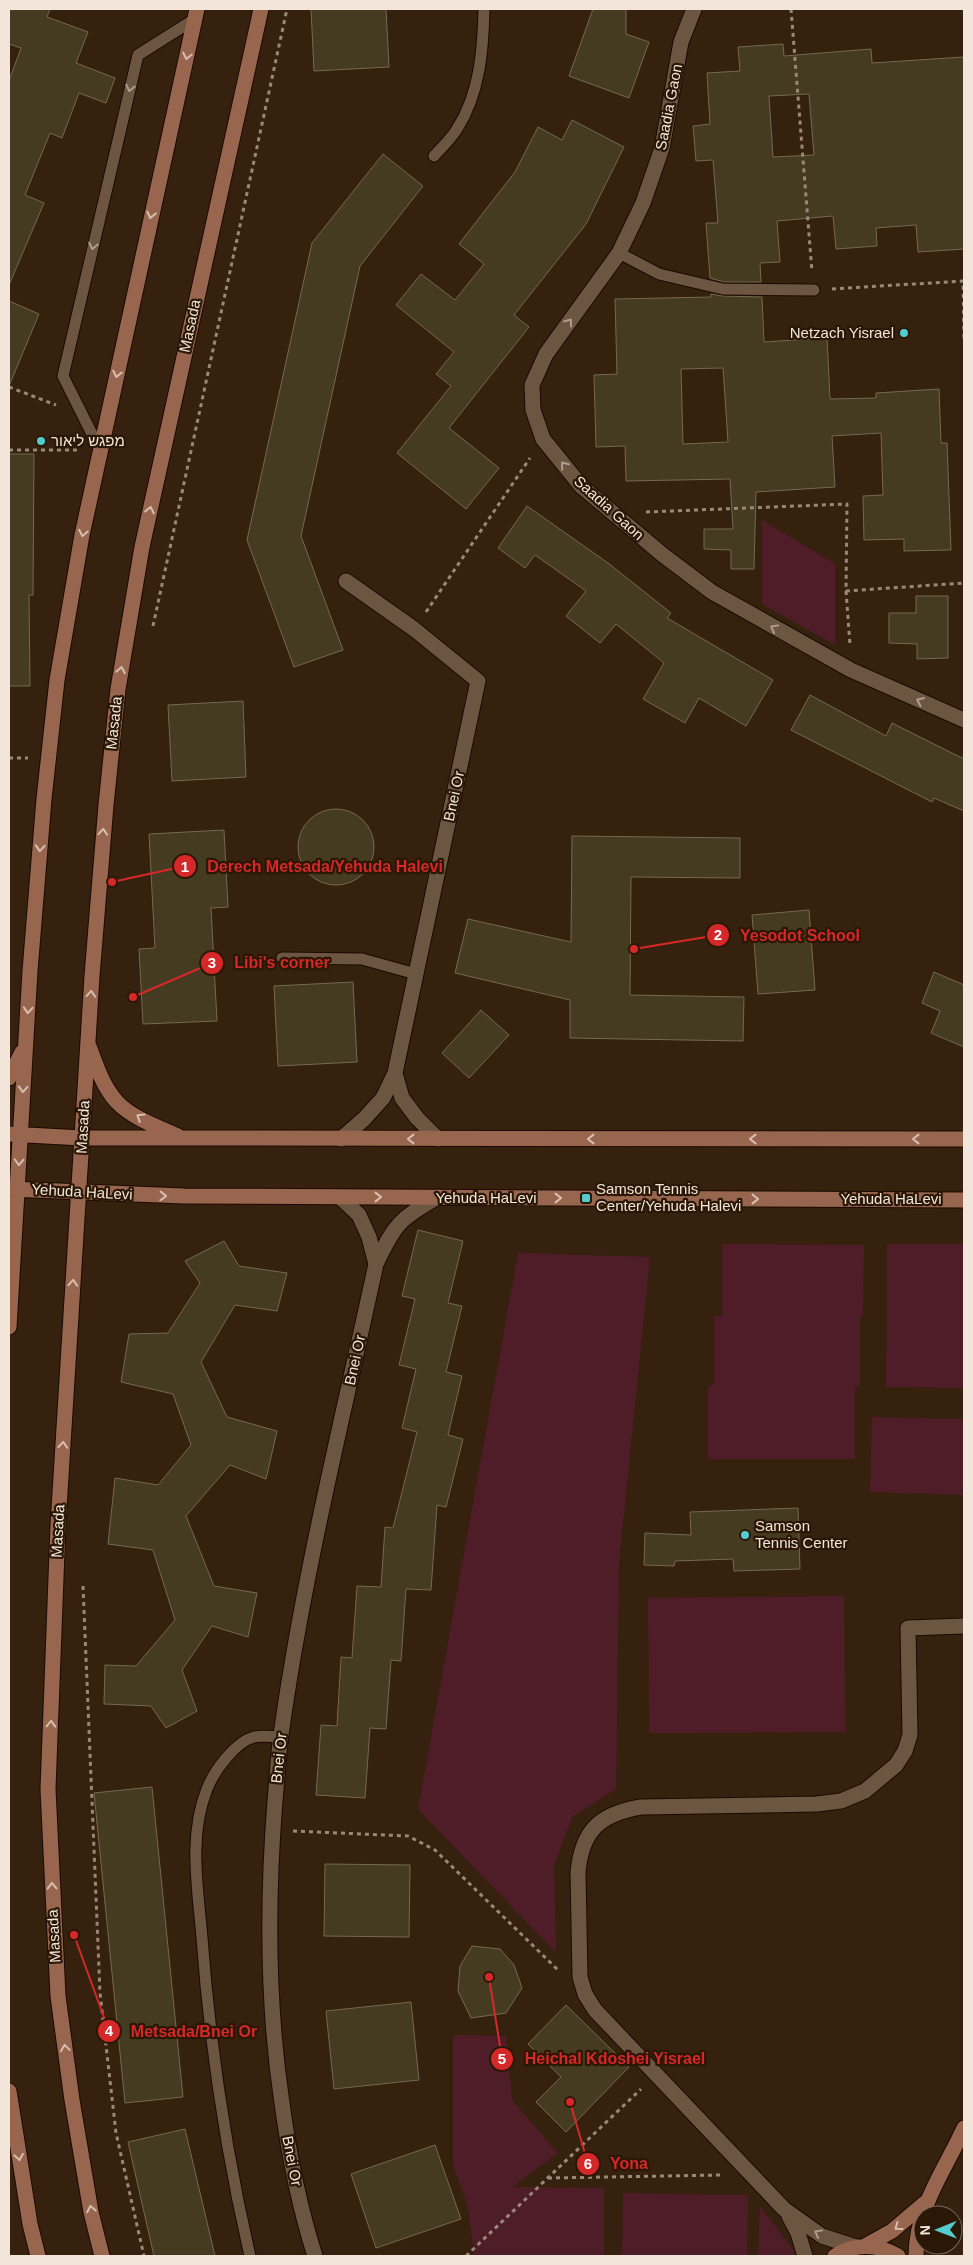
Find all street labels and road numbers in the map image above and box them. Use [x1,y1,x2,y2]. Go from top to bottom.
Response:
street label: Saadia Gaon [652,62,685,152]
street label: Masada [176,297,204,354]
street label: Saadia Gaon [571,472,648,543]
street label: Masada [102,695,125,750]
street label: Bnei Or [440,769,467,823]
street label: Masada [73,1099,92,1154]
street label: Yehuda HaLevi [31,1180,133,1203]
street label: Yehuda HaLevi [435,1189,537,1206]
street label: Yehuda HaLevi [840,1190,942,1207]
street label: Bnei Or [341,1333,368,1387]
street label: Masada [48,1503,67,1558]
street label: Bnei Or [267,1732,290,1784]
street label: Masada [44,1908,63,1963]
street label: Bnei Or [279,2134,306,2187]

